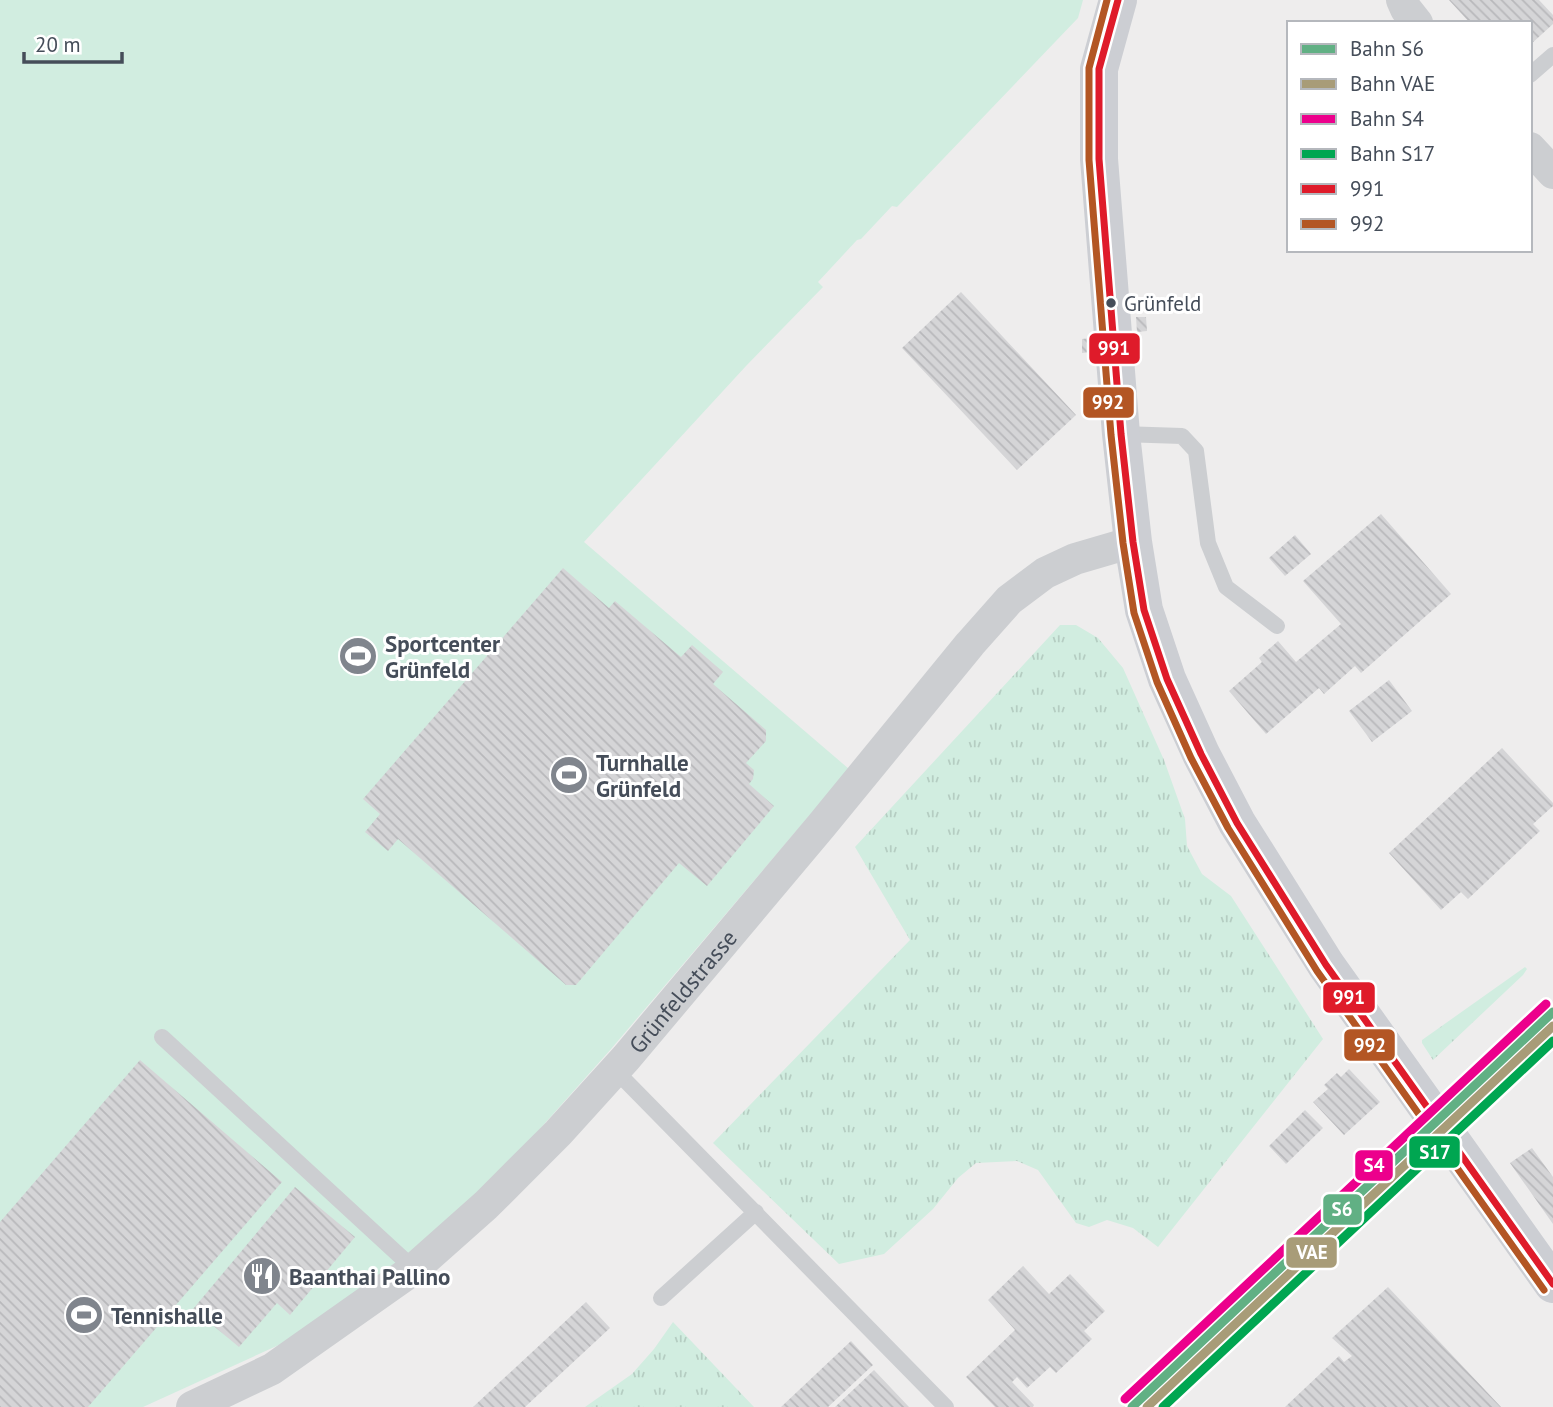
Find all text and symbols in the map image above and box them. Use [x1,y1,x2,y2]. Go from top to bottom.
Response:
scale bar [24,21,122,65]
legend [1287,21,1532,252]
text: 20 m [35,31,81,58]
text: Bahn S6 [1350,35,1424,62]
text: Bahn VAE [1350,70,1435,97]
text: Bahn S4 [1350,105,1424,132]
text: Bahn S17 [1350,140,1435,167]
text: 991 [1350,175,1384,202]
text: 992 [1350,210,1384,237]
place label: Grünfeld [1124,290,1201,317]
marker: Grünfeld [1104,296,1118,310]
line badge: 991 [1088,332,1141,365]
text: 991 [1098,336,1130,360]
line badge: 992 [1082,386,1135,419]
text: 992 [1092,390,1124,414]
place label: Sportcenter Grünfeld [385,629,501,684]
sports icon: Sportcenter Grünfeld [337,635,379,677]
place label: Turnhalle Grünfeld [596,748,689,803]
sports icon: Turnhalle Grünfeld [548,754,590,796]
street label: Grünfeldstrasse [622,923,742,1059]
line badge: 991 [1322,981,1376,1014]
text: 991 [1333,985,1365,1009]
line badge: 992 [1343,1028,1396,1062]
text: 992 [1354,1033,1386,1057]
line badge: S17 [1408,1135,1461,1169]
text: S17 [1419,1140,1451,1164]
line badge: S4 [1354,1149,1394,1182]
text: S4 [1364,1153,1385,1177]
line badge: S6 [1322,1193,1363,1226]
text: S6 [1332,1197,1352,1221]
line badge: VAE [1285,1236,1338,1269]
text: VAE [1295,1240,1328,1264]
restaurant icon: Baanthai Pallino [241,1255,283,1297]
place label: Baanthai Pallino [289,1262,450,1291]
sports icon: Tennishalle [63,1294,105,1336]
place label: Tennishalle [111,1301,223,1330]

